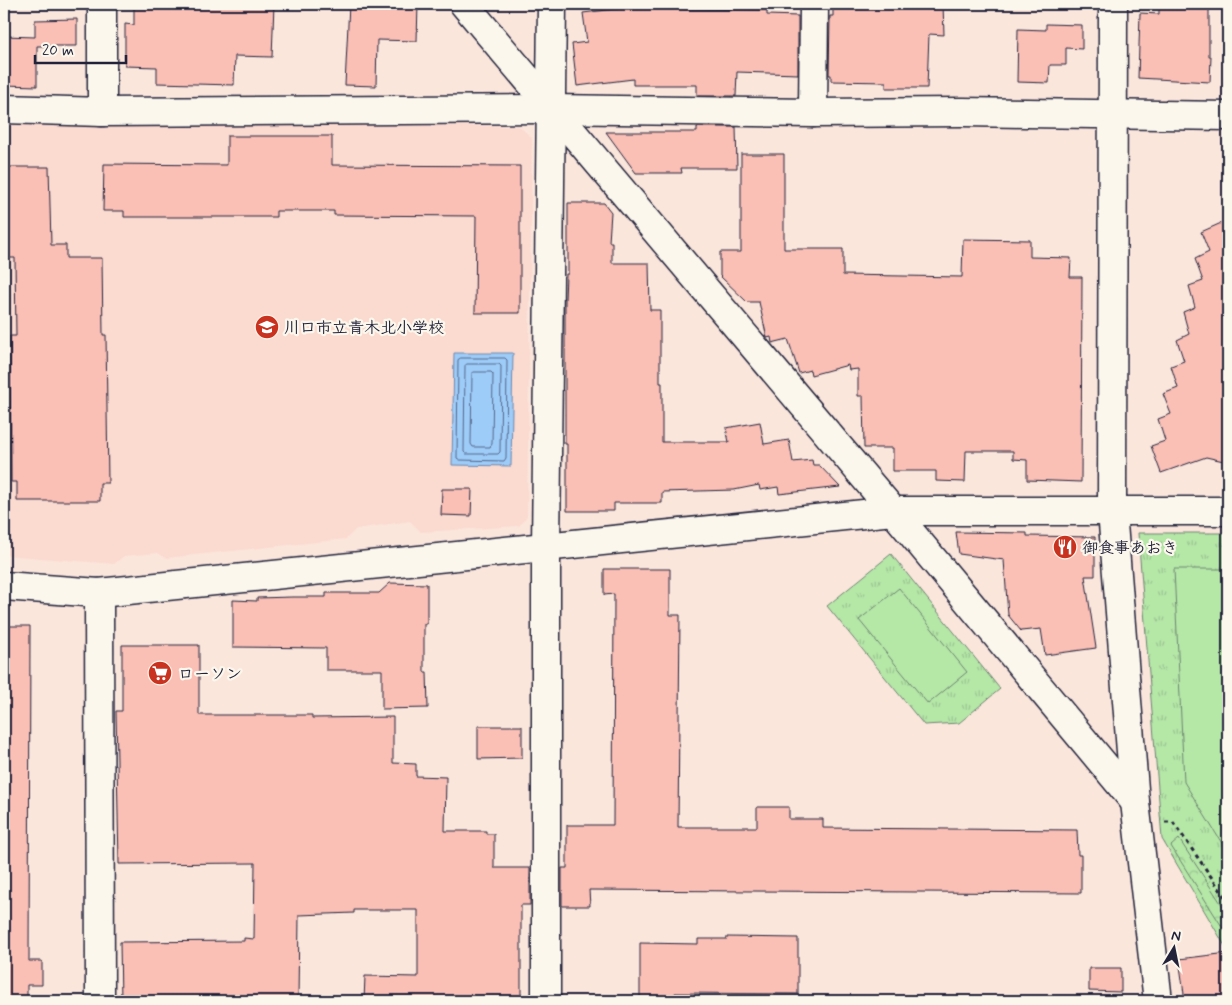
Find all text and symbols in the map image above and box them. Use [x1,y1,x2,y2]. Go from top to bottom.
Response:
scale bar [35,32,126,64]
text: 20 m [42,41,74,61]
school or university icon: 川口市立青木北小学校 [254,314,280,340]
place label: 川口市立青木北小学校 [284,318,444,339]
restaurant icon: 御食事あおき [1052,534,1078,560]
place label: 御食事あおき [1082,538,1178,559]
supermarket icon: ローソン [147,660,173,686]
place label: ローソン [178,664,242,685]
north arrow [1150,922,1200,972]
text: N [1170,927,1182,946]

